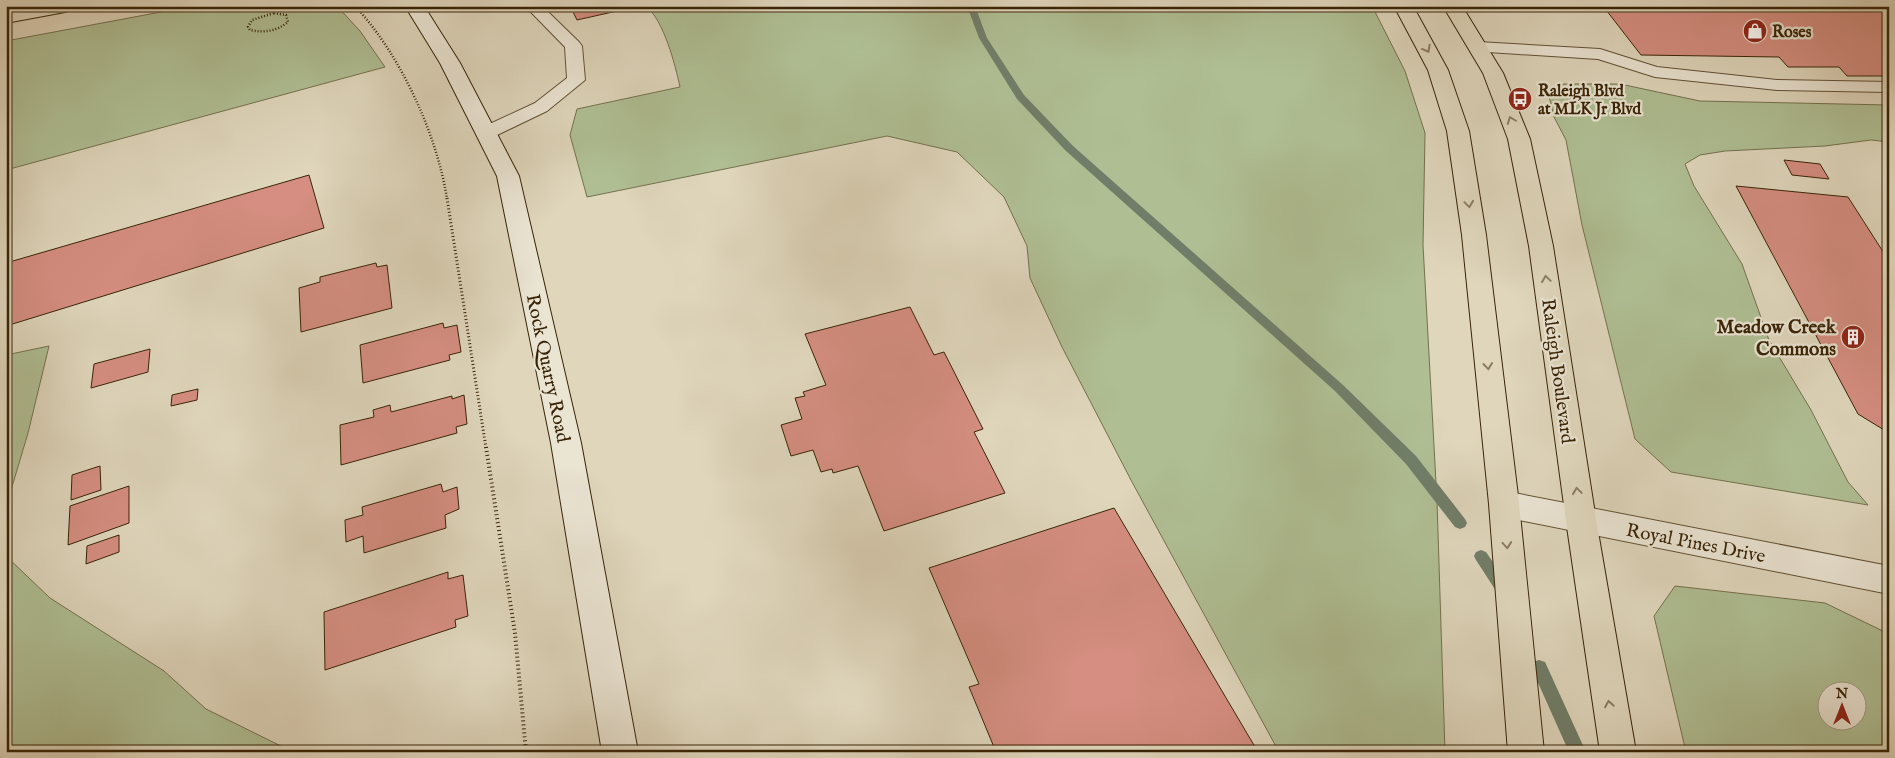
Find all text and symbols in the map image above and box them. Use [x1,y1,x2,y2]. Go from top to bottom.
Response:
shop icon: Roses [1742,18,1768,44]
place label: Roses [1772,23,1812,43]
one-way arrow [1420,44,1430,53]
place label: Raleigh Blvd at MLK Jr Blvd [1538,82,1641,120]
bus stop icon: Raleigh Blvd at MLK Jr Blvd [1507,86,1533,112]
one-way arrow [1507,116,1518,125]
one-way arrow [1463,201,1474,209]
one-way arrow [1541,274,1551,283]
street label: Rock Quarry Road [520,292,575,446]
street label: Raleigh Boulevard [1535,297,1579,446]
place label: Meadow Creek Commons [1716,316,1837,362]
building icon: Meadow Creek Commons [1840,324,1866,350]
one-way arrow [1482,362,1493,370]
one-way arrow [1572,487,1582,496]
street label: Royal Pines Drive [1624,519,1767,569]
one-way arrow [1502,541,1513,549]
north arrow [1818,680,1868,730]
text: N [1835,685,1848,703]
one-way arrow [1604,700,1615,708]

